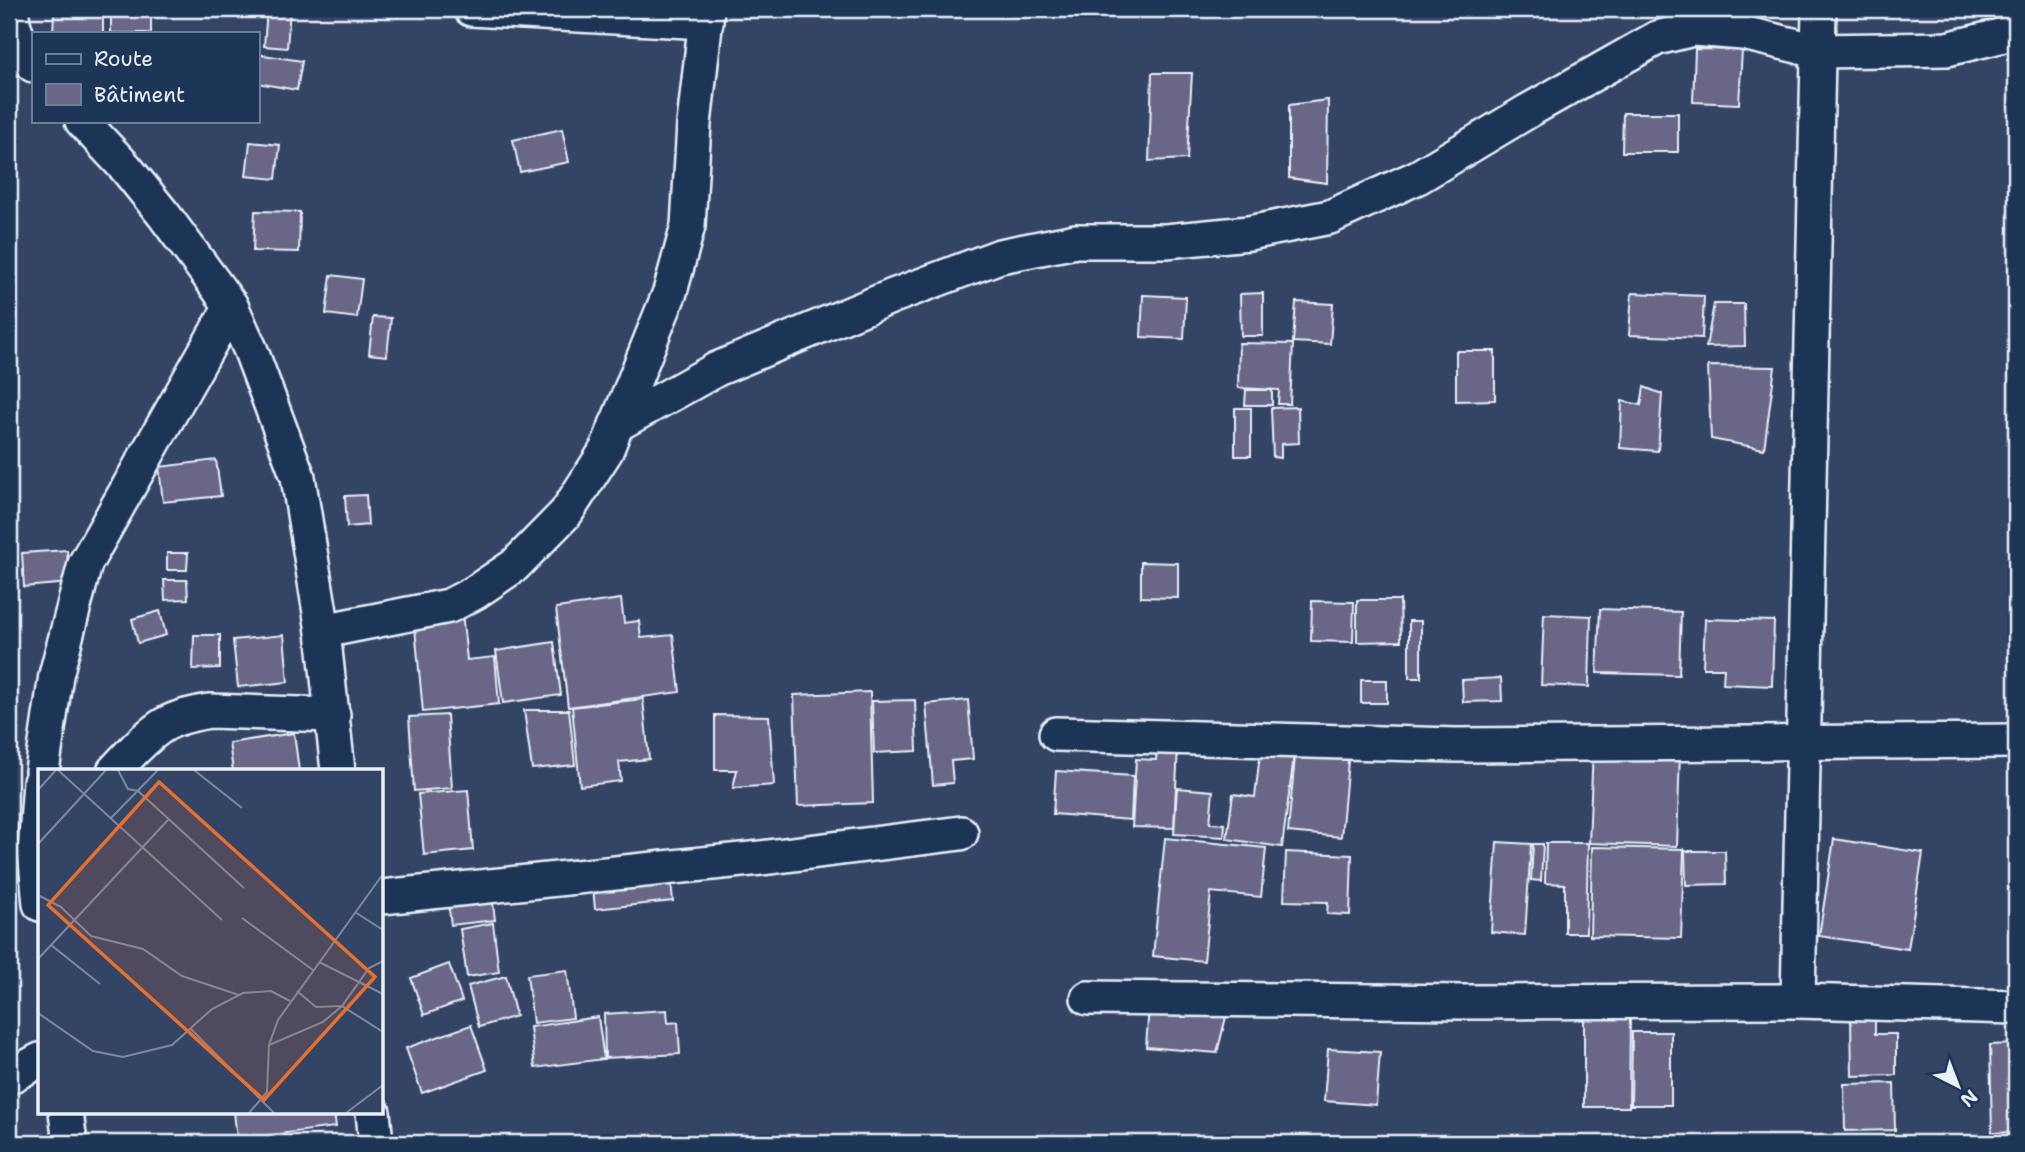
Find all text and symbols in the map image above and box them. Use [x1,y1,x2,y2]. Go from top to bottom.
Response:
legend [32,32,259,122]
text: Route [94,45,153,73]
text: Bâtiment [94,81,185,109]
inset map [38,769,383,1114]
north arrow [1924,1050,1994,1120]
text: N [1955,1084,1983,1113]

